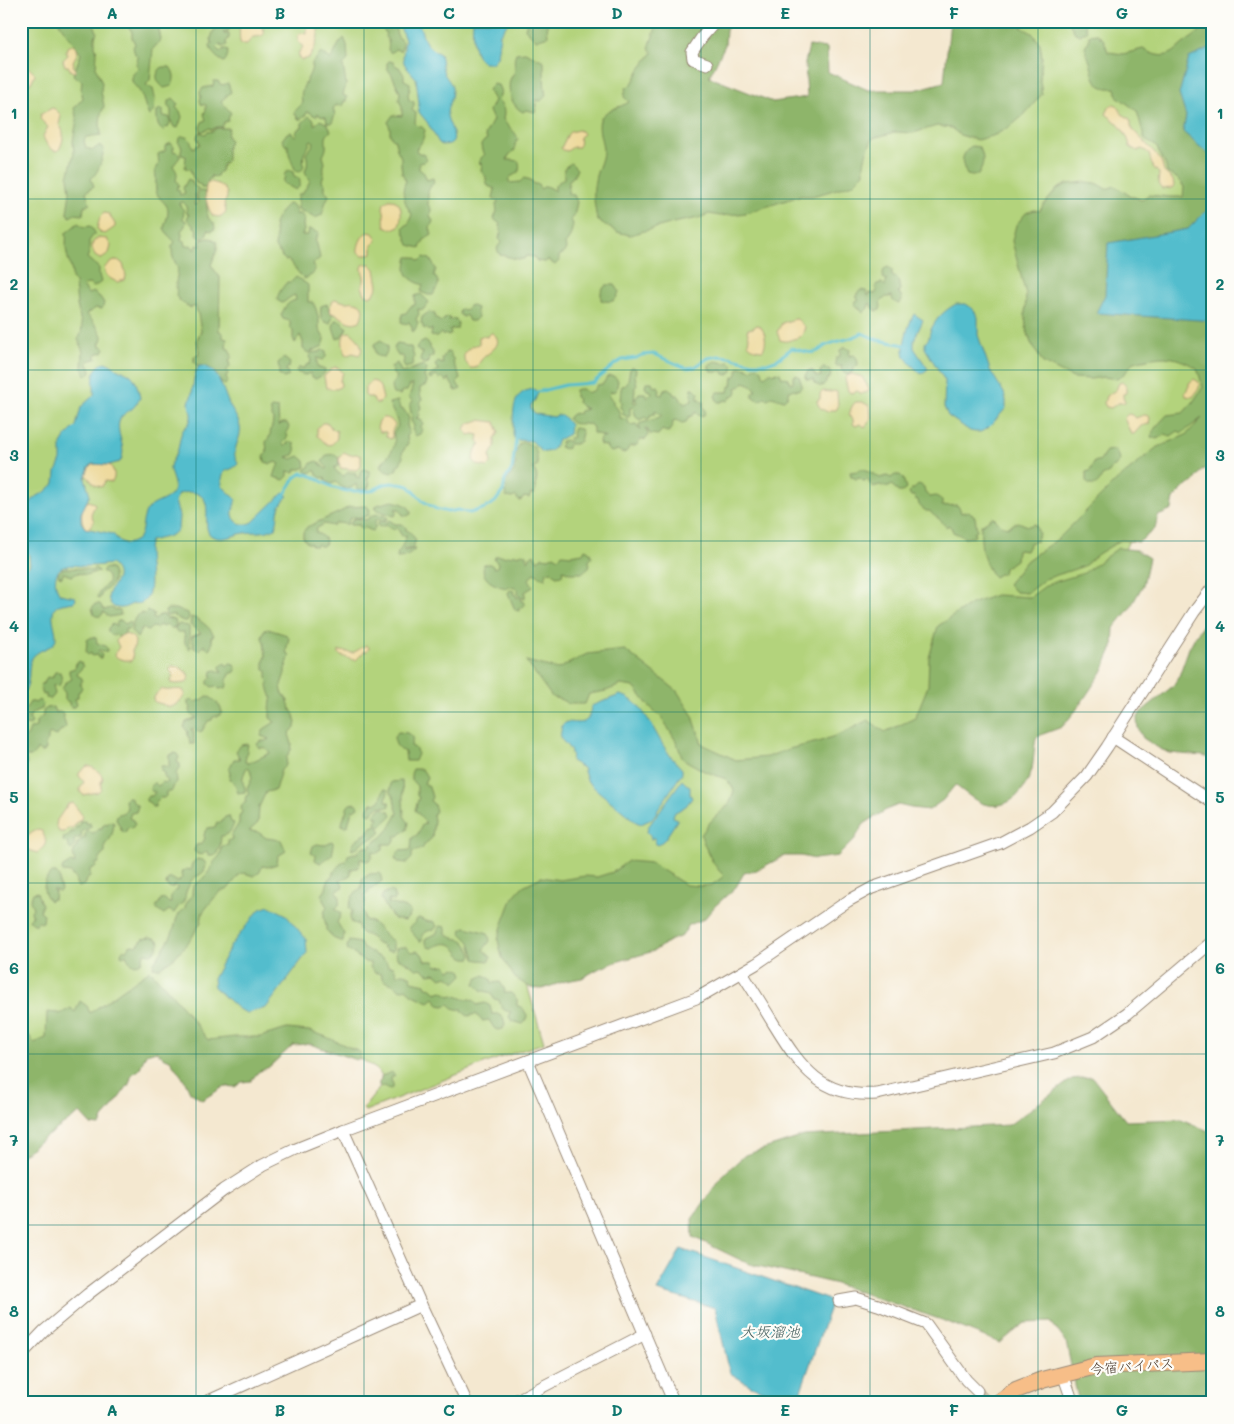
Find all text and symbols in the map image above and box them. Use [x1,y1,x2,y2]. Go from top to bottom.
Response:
text: A [106,2,118,23]
text: B [275,2,285,23]
text: C [443,2,455,23]
text: D [611,2,623,23]
text: E [780,2,790,23]
text: F [949,2,959,23]
text: G [1116,2,1128,23]
text: 1 [10,102,18,123]
text: 1 [1216,102,1224,123]
text: 2 [10,273,19,294]
text: 2 [1216,273,1225,294]
text: 3 [9,444,19,465]
text: 3 [1215,444,1225,465]
text: 4 [9,615,19,636]
text: 4 [1215,615,1225,636]
text: 5 [9,786,19,807]
text: 5 [1215,786,1225,807]
text: 6 [9,957,19,978]
text: 6 [1215,957,1225,978]
text: 7 [10,1129,19,1150]
text: 7 [1216,1129,1225,1150]
text: 8 [9,1300,19,1321]
text: 8 [1215,1300,1225,1321]
water label: 大坂溜池 [740,1321,801,1341]
street label: 今宿バイパス [1090,1353,1174,1378]
text: A [106,1399,118,1420]
text: B [275,1399,285,1420]
text: C [443,1399,455,1420]
text: D [611,1399,623,1420]
text: E [780,1399,790,1420]
text: F [949,1399,959,1420]
text: G [1116,1399,1128,1420]

